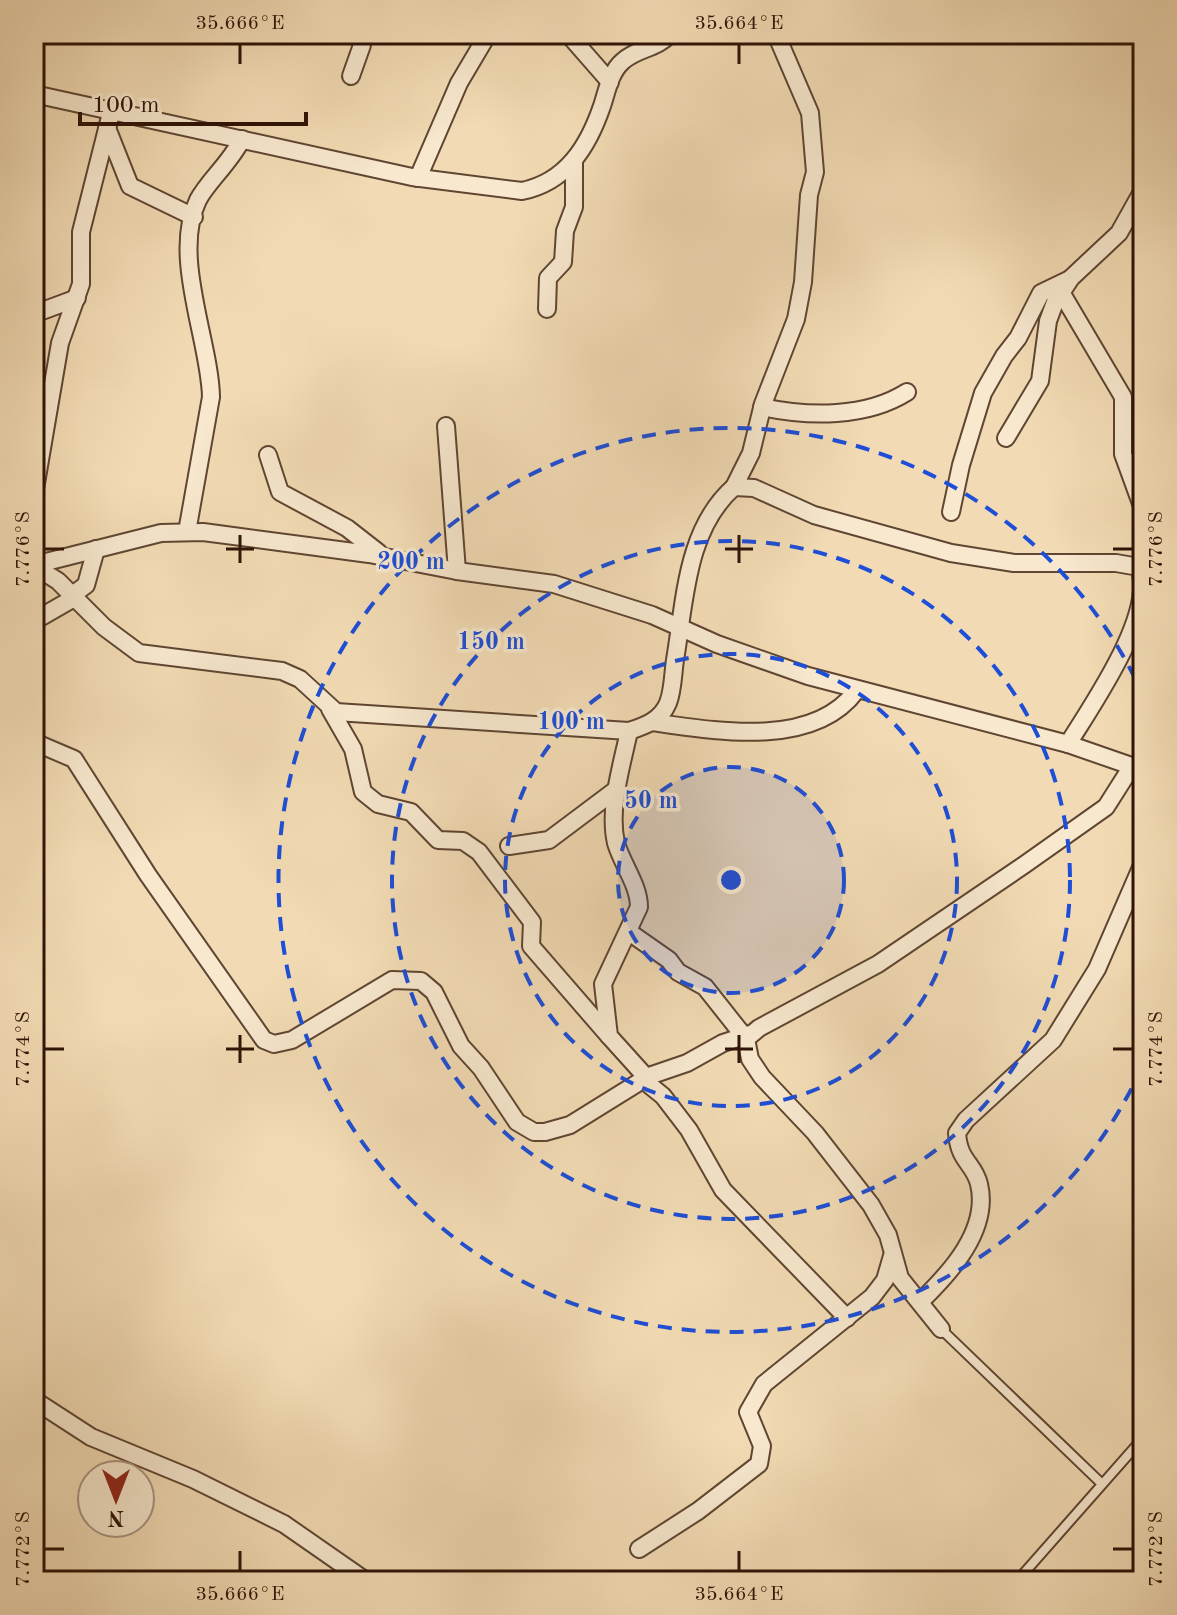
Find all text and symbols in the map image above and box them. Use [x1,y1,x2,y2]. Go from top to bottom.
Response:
text: 35.666°E [196,14,285,34]
text: 35.664°E [695,14,784,34]
scale bar [80,76,306,126]
text: 100 m [92,94,160,118]
text: 7.776°S [14,511,34,587]
text: 7.776°S [1147,511,1167,587]
text: 200 m [377,551,445,575]
text: 150 m [457,630,525,655]
text: 100 m [537,711,605,735]
text: 50 m [624,789,678,814]
centre of rings [717,866,745,894]
text: 7.774°S [14,1011,34,1087]
text: 7.774°S [1147,1011,1167,1087]
north arrow [76,1459,156,1539]
text: N [107,1506,124,1528]
text: 7.772°S [14,1511,34,1587]
text: 7.772°S [1147,1511,1167,1587]
text: 35.666°E [196,1585,285,1605]
text: 35.664°E [695,1585,784,1605]

